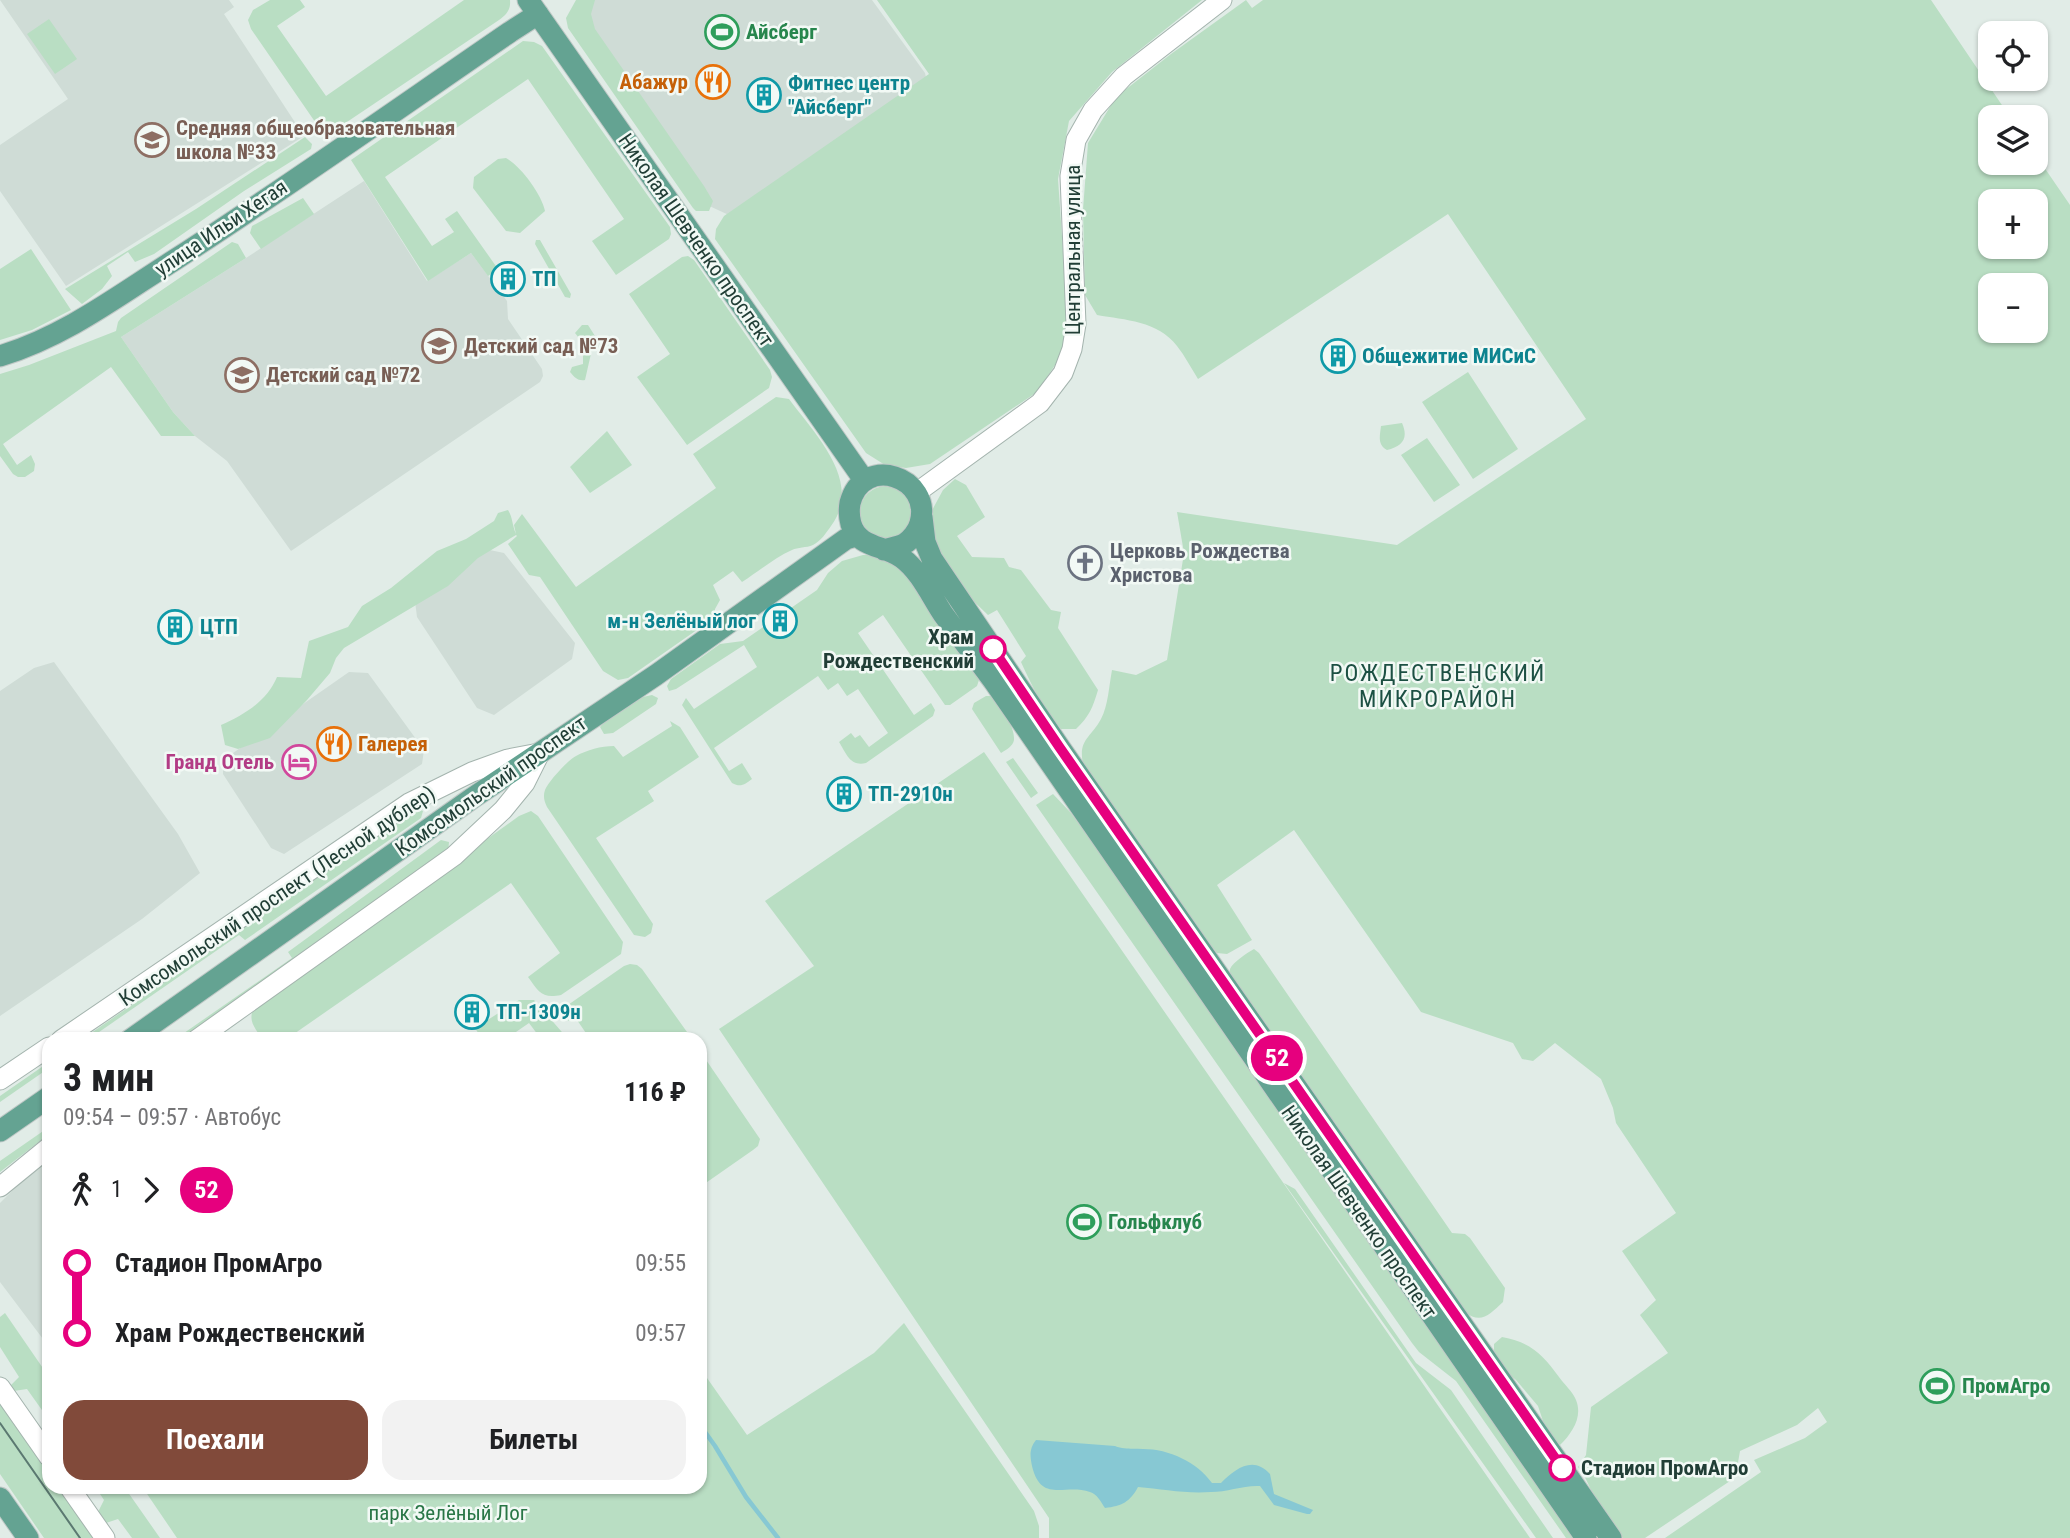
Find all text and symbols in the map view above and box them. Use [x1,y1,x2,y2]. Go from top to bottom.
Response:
sports icon: Айсберг [703,13,741,51]
place label: Айсберг [746,20,817,44]
map controls [1978,21,2048,343]
button: locate [1978,21,2048,91]
restaurant icon: Абажур [694,63,732,101]
place label: Абажур [620,70,688,94]
place label: Фитнес центр "Айсберг" [788,71,910,119]
building icon: Фитнес центр "Айсберг" [745,76,783,114]
button: layers [1978,105,2048,175]
place label: Средняя общеобразовательная школа №33 [176,116,455,164]
school or university icon: Средняя общеобразовательная школа №33 [133,121,171,159]
street label: Николая Шевченко проспект [613,129,779,351]
street label: Центральная улица [1061,165,1085,335]
street label: улица Ильи Хегая [150,175,292,281]
button: + [1978,189,2048,259]
building icon: ТП [489,260,527,298]
place label: ТП [532,267,556,291]
button: − [1978,273,2048,343]
school or university icon: Детский сад №73 [420,327,458,365]
place label: Детский сад №73 [464,334,618,358]
building icon: Общежитие МИСиС [1319,337,1357,375]
place label: Общежитие МИСиС [1362,344,1536,368]
school or university icon: Детский сад №72 [223,356,261,394]
place label: Детский сад №72 [266,363,420,387]
place label: Церковь Рождества Христова [1110,539,1290,587]
church icon: Церковь Рождества Христова [1066,544,1104,582]
building icon: м-н Зелёный лог [761,602,799,640]
building icon: ЦТП [156,608,194,646]
place label: м-н Зелёный лог [607,609,756,633]
place label: ЦТП [200,615,238,639]
place label: Храм Рождественский [823,625,974,673]
marker: Храм Рождественский [980,636,1006,662]
district label: РОЖДЕСТВЕНСКИЙ МИКРОРАЙОН [1330,659,1546,713]
street label: Комсомольский проспект [391,711,591,861]
restaurant icon: Галерея [315,725,353,763]
place label: Галерея [358,732,428,756]
hotel icon: Гранд Отель [280,743,318,781]
place label: Гранд Отель [166,750,274,774]
building icon: ТП-2910н [825,775,863,813]
street label: Комсомольский проспект (Лесной дублер) [115,781,439,1011]
place label: ТП-2910н [868,782,953,806]
building icon: ТП-1309н [453,993,491,1031]
place label: ТП-1309н [496,1000,581,1024]
line badge: 52 [1246,1035,1308,1081]
text: 52 [1265,1044,1289,1072]
text: 3 мин [63,1056,154,1100]
text: 116 ₽ [624,1077,686,1107]
street label: Николая Шевченко проспект [1276,1101,1442,1323]
text: 09:54 – 09:57 · Автобус [63,1104,281,1131]
icon: walk [63,1171,101,1209]
icon: forward [132,1171,170,1209]
text: 1 [111,1176,122,1203]
text: 52 [194,1176,219,1204]
sports icon: Гольфклуб [1065,1203,1103,1241]
place label: Гольфклуб [1108,1210,1202,1234]
text: Стадион ПромАгро [115,1248,322,1278]
text: 09:55 [635,1250,686,1277]
text: Храм Рождественский [115,1318,365,1348]
text: 09:57 [635,1320,686,1347]
sports icon: ПромАгро [1918,1367,1956,1405]
place label: ПромАгро [1962,1374,2050,1398]
button: Поехали [63,1400,368,1480]
button: Билеты [382,1400,686,1480]
marker: Стадион ПромАгро [1549,1455,1575,1481]
place label: Стадион ПромАгро [1581,1456,1749,1480]
park label: парк Зелёный Лог [368,1501,528,1525]

